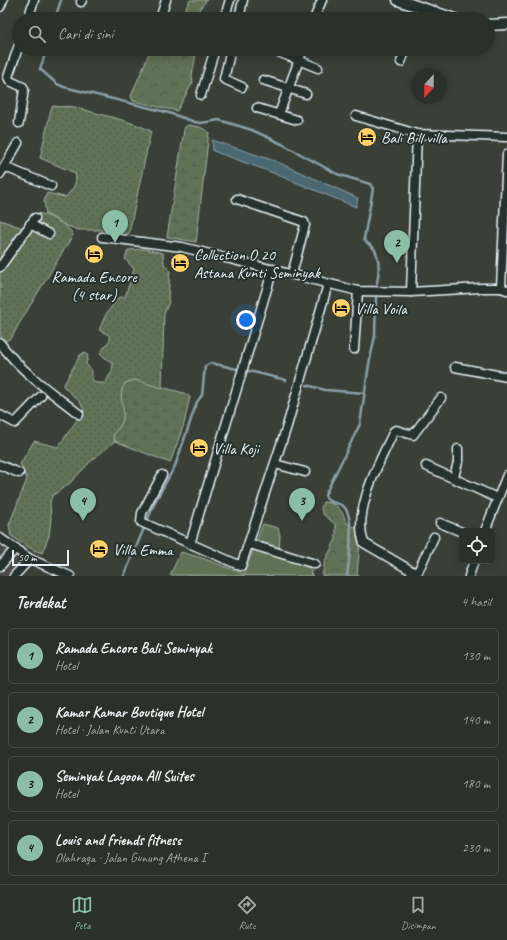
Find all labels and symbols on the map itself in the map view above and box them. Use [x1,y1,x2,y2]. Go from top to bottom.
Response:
north arrow [411,68,447,104]
hotel icon: Bali Bill villa [356,126,378,148]
place label: Bali Bill villa [381,128,448,148]
pin: 1 [102,210,128,243]
pin: 2 [384,230,410,263]
hotel icon: Ramada Encore (4 star) [83,243,105,265]
place label: Collection O 20 Astana Kunti Seminyak [194,245,321,283]
hotel icon: Collection O 20 Astana Kunti Seminyak [169,252,191,274]
place label: Ramada Encore (4 star) [51,267,139,305]
hotel icon: Villa Voila [330,297,352,319]
place label: Villa Voila [355,299,408,319]
your location [236,310,256,330]
hotel icon: Villa Koji [188,437,210,459]
place label: Villa Koji [213,439,261,459]
pin: 4 [70,488,96,521]
pin: 3 [289,488,315,521]
hotel icon: Villa Emma [88,538,110,560]
place label: Villa Emma [113,540,174,560]
scale bar [12,548,69,567]

